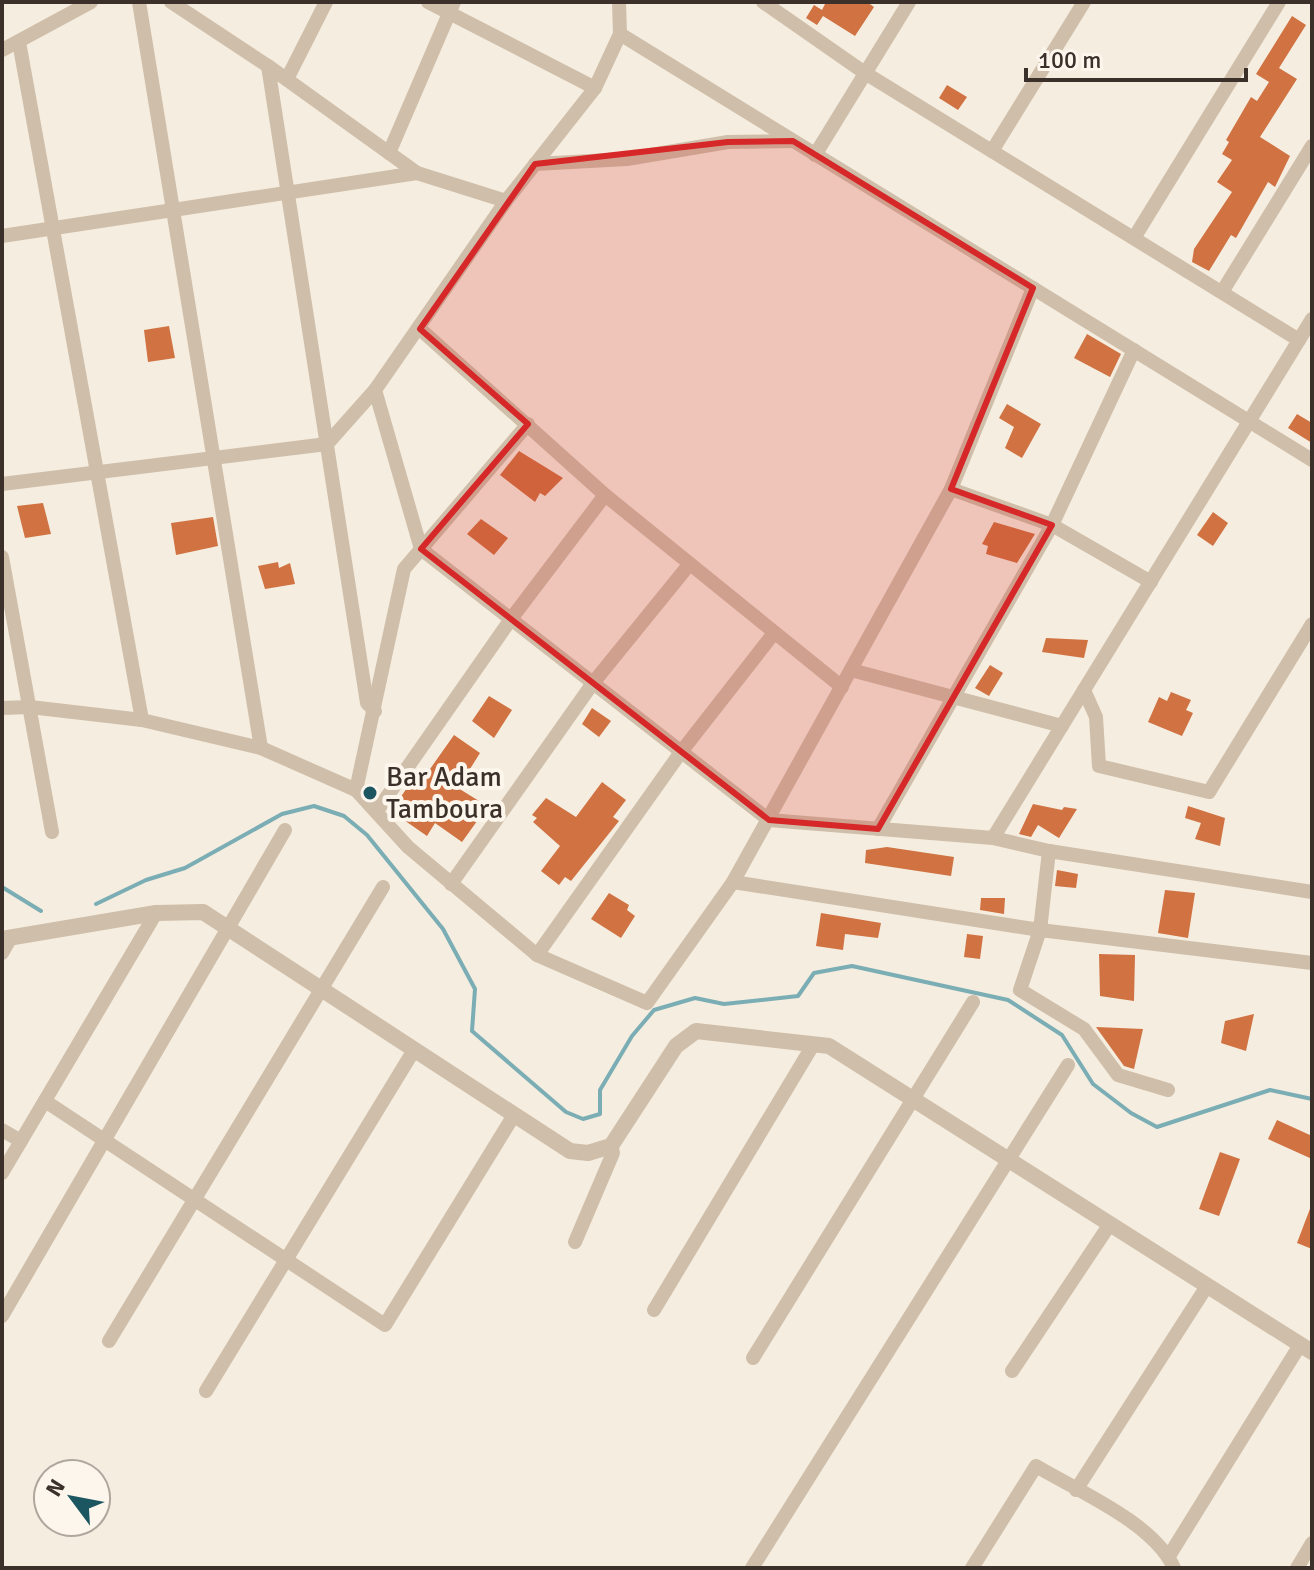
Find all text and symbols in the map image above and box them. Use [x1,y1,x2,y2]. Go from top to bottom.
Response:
scale bar [1026,32,1246,82]
text: 100 m [1038,45,1101,75]
place label: Bar Adam Tamboura [386,760,503,826]
marker: Bar Adam Tamboura [361,784,379,802]
north arrow [32,1458,112,1538]
text: N [40,1474,71,1501]

